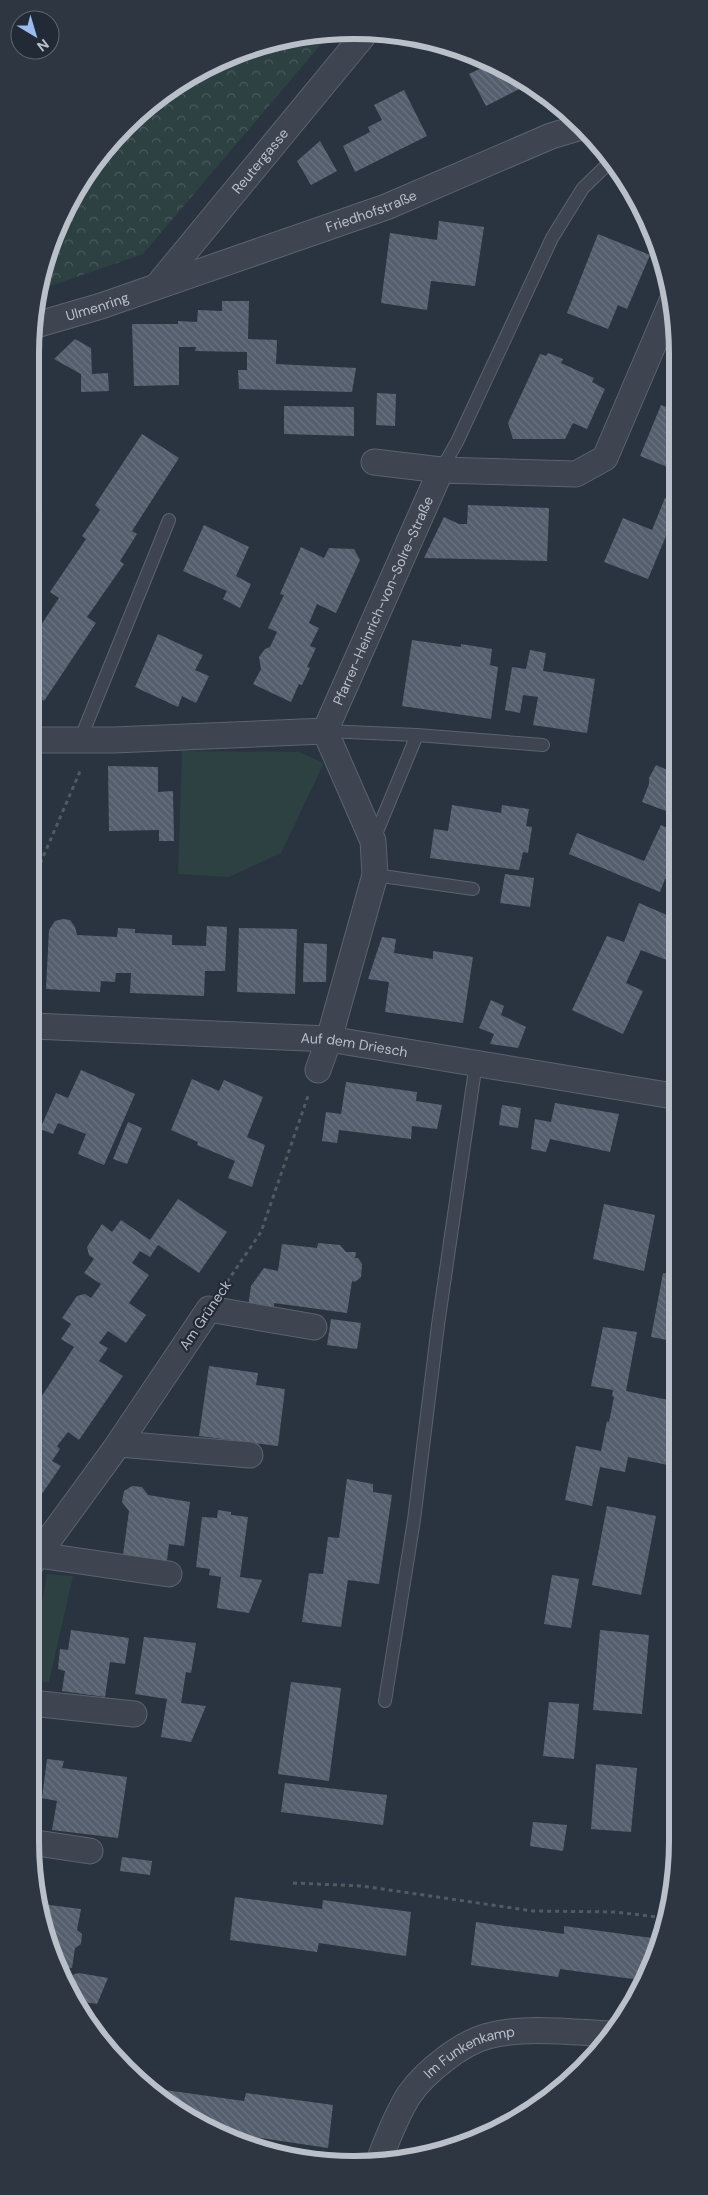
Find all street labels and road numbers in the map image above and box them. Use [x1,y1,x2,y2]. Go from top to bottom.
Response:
street label: Reutergasse [228,124,292,197]
street label: Friedhofstraße [323,186,419,236]
street label: Ulmenring [64,288,131,325]
street label: Pfarrer-Heinrich-von-Solre-Straße [329,493,437,708]
street label: Auf dem Driesch [300,1029,409,1061]
street label: Am Grüneck [175,1277,235,1353]
street label: Im Funkenkamp [420,2022,516,2082]

